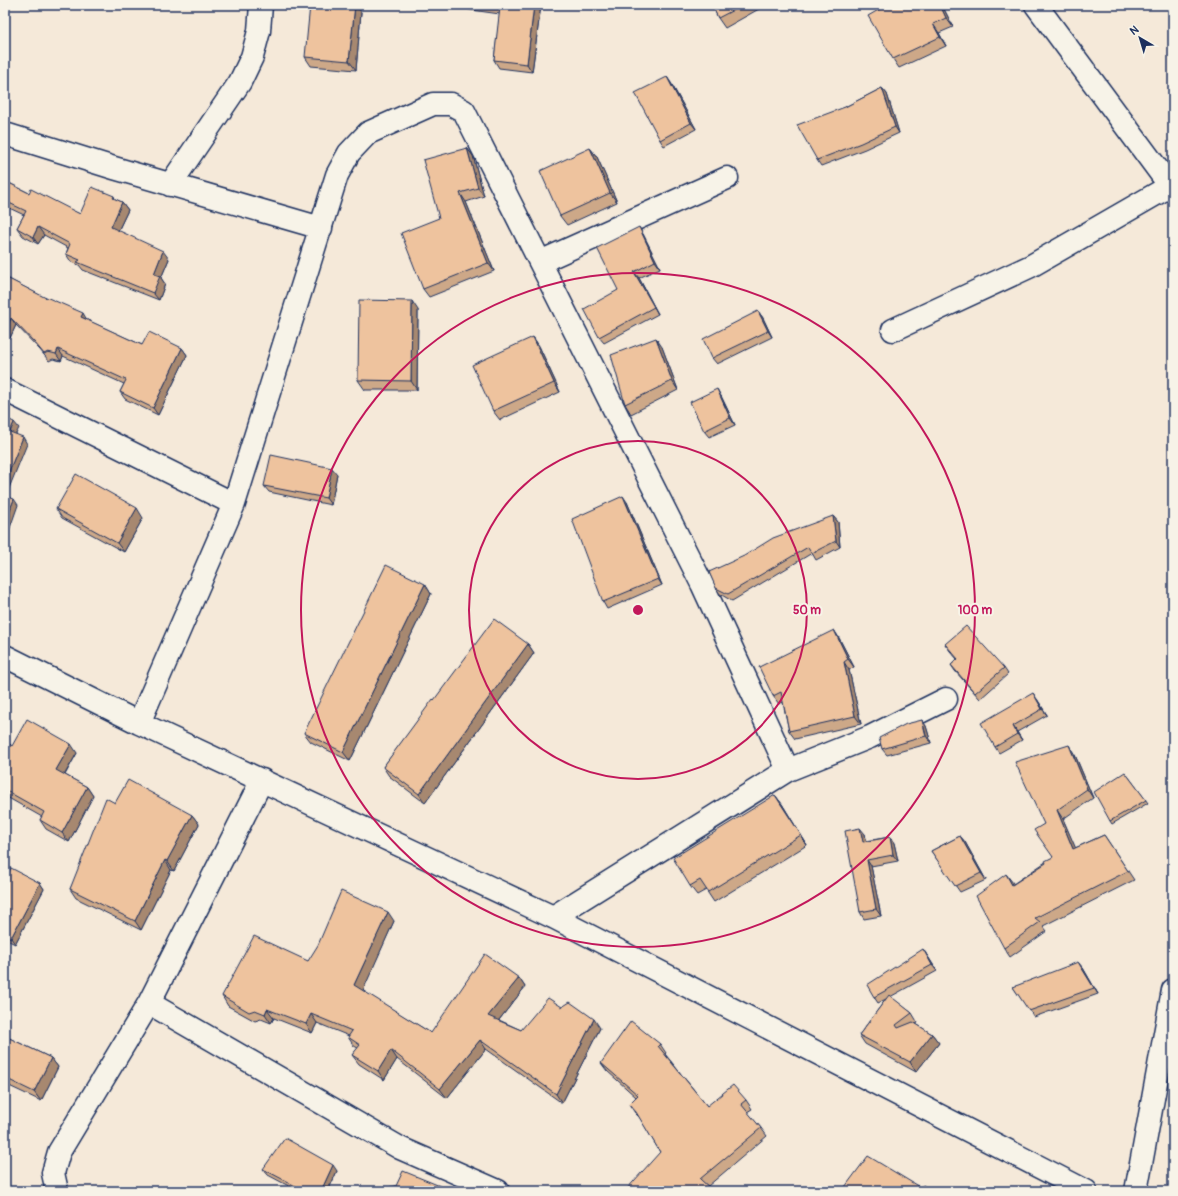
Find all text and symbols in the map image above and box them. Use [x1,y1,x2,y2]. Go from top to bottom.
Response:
north arrow [1120,18,1160,58]
text: N [1127,23,1142,38]
centre of rings [631,603,645,617]
text: 50 m [793,603,821,618]
text: 100 m [958,603,993,618]

